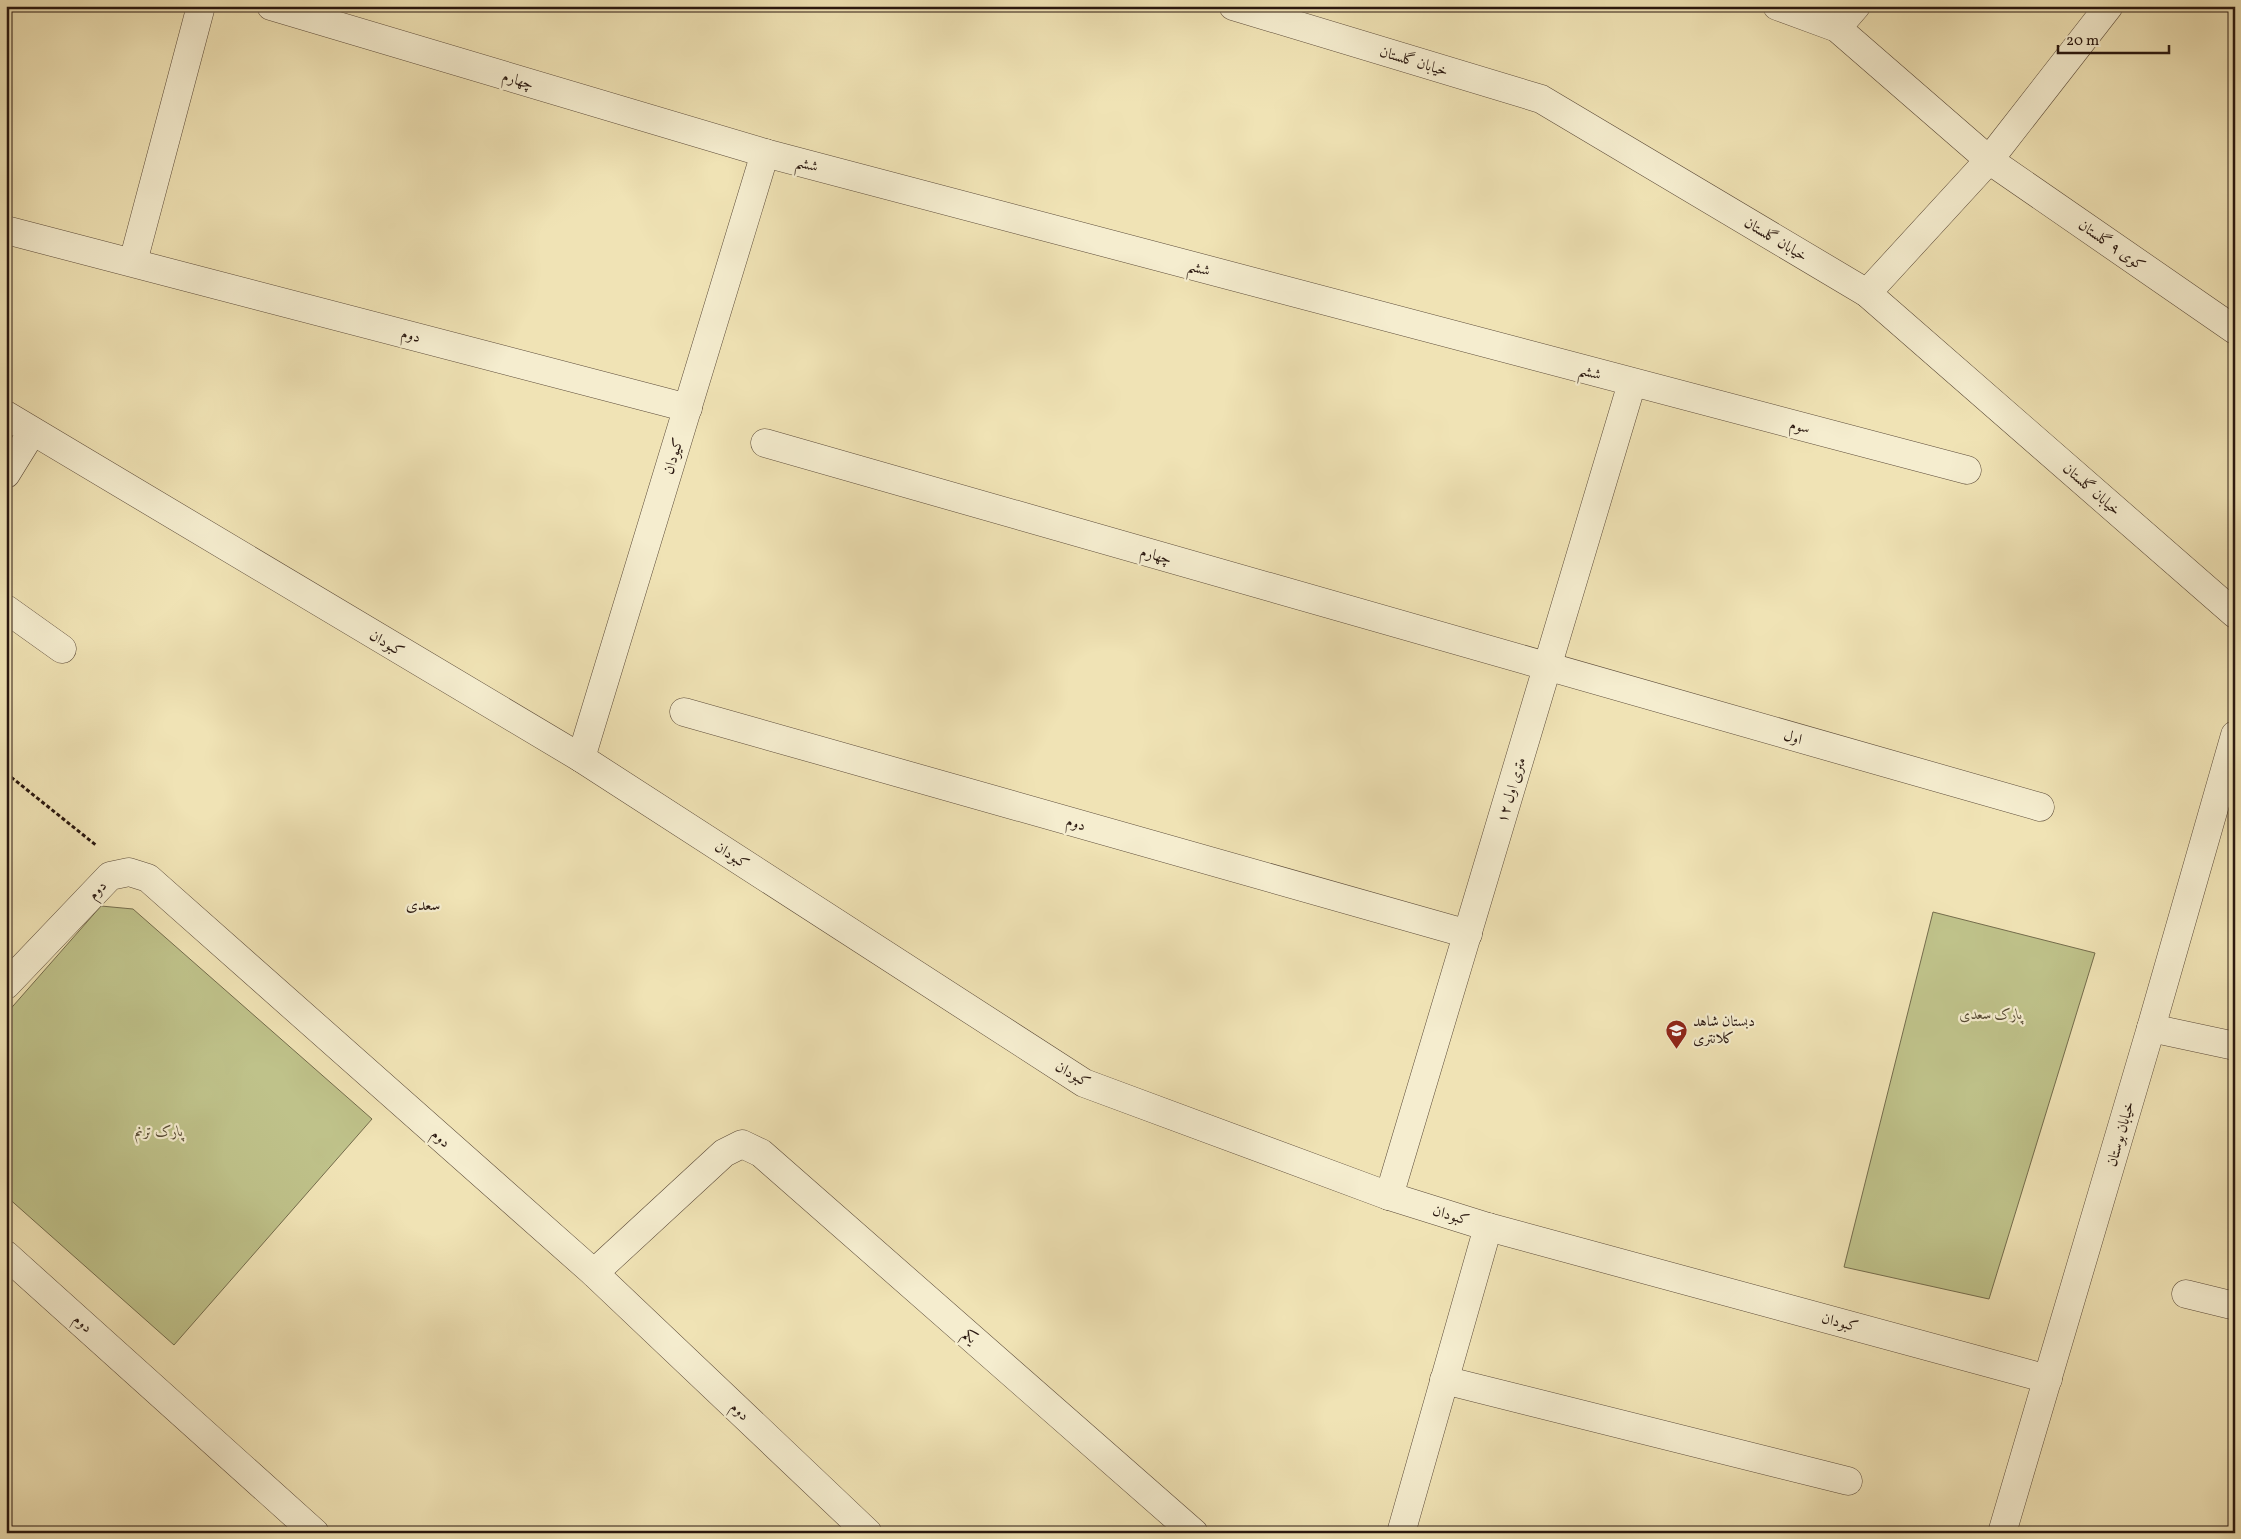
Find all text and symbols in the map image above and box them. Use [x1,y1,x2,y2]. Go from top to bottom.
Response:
scale bar [2058,22,2170,54]
text: 20 m [2066,31,2099,52]
street label: خیابان گلستان [1377,42,1450,83]
street label: چهارم [499,67,536,97]
street label: ششم [792,152,820,181]
street label: خیابان گلستان [1740,213,1811,267]
street label: کوی ۹ گلستان [2074,215,2149,277]
street label: ششم [1184,256,1212,285]
street label: دوم [398,324,423,350]
street label: ششم [1575,360,1603,389]
street label: سوم [1787,415,1812,441]
street label: کیودان [659,436,690,477]
street label: خیابان گلستان [2057,459,2125,521]
street label: چهارم [1137,542,1174,572]
street label: کبودان [365,626,408,663]
street label: اول [1781,726,1804,751]
street label: ۱۲ متری اول [1493,755,1532,826]
street label: دوم [1063,812,1088,838]
street label: کبودان [710,837,753,875]
street label: دوم [84,877,113,906]
district label: سعدی [406,895,440,917]
park label: پارک سعدی [1959,1005,2024,1026]
place label: دبستان شاهد کلانتری [1693,1012,1755,1050]
school or university icon: دبستان شاهد کلانتری [1665,1018,1689,1049]
street label: کبودان [1051,1057,1094,1094]
street label: خیابان بوستان [2102,1099,2141,1170]
park label: پارک ترنم [135,1122,185,1144]
street label: دوم [425,1125,454,1154]
street label: کبودان [1430,1201,1471,1232]
street label: کبودان [1819,1308,1860,1338]
street label: دوم [67,1310,96,1339]
street label: یکم [956,1325,982,1352]
street label: دوم [724,1398,753,1427]

